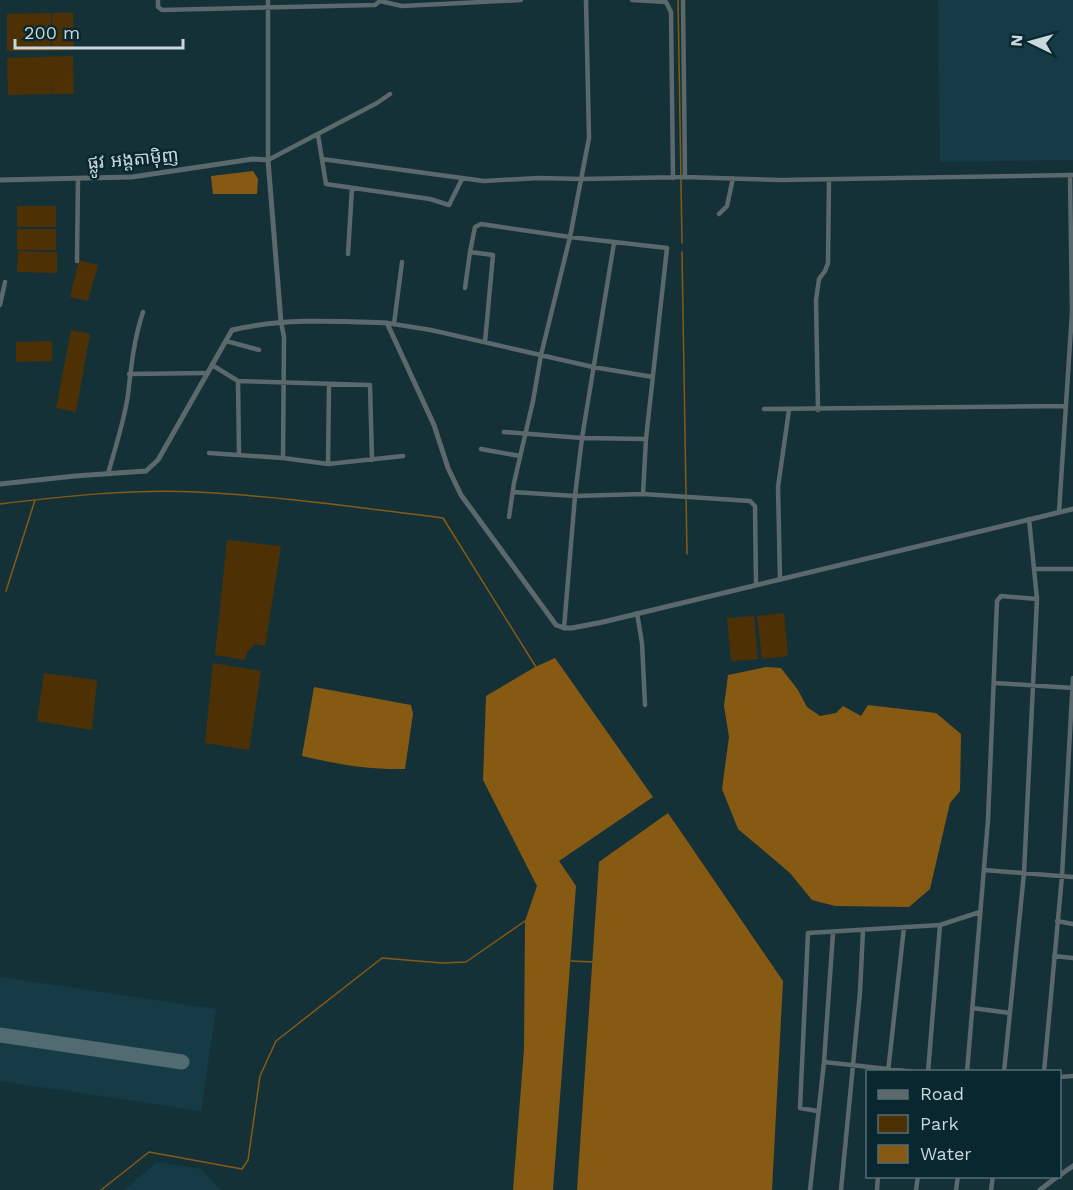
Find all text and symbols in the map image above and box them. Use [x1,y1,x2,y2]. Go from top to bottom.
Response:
scale bar [15,12,183,50]
north arrow [1001,12,1061,72]
text: 200 m [24,22,80,43]
text: N [1007,34,1027,47]
street label: ផ្លូវ អង្តតាម៉ិញ [86,144,180,179]
legend [866,1070,1061,1178]
text: Road [920,1083,964,1104]
text: Park [920,1113,959,1134]
text: Water [920,1143,972,1164]

